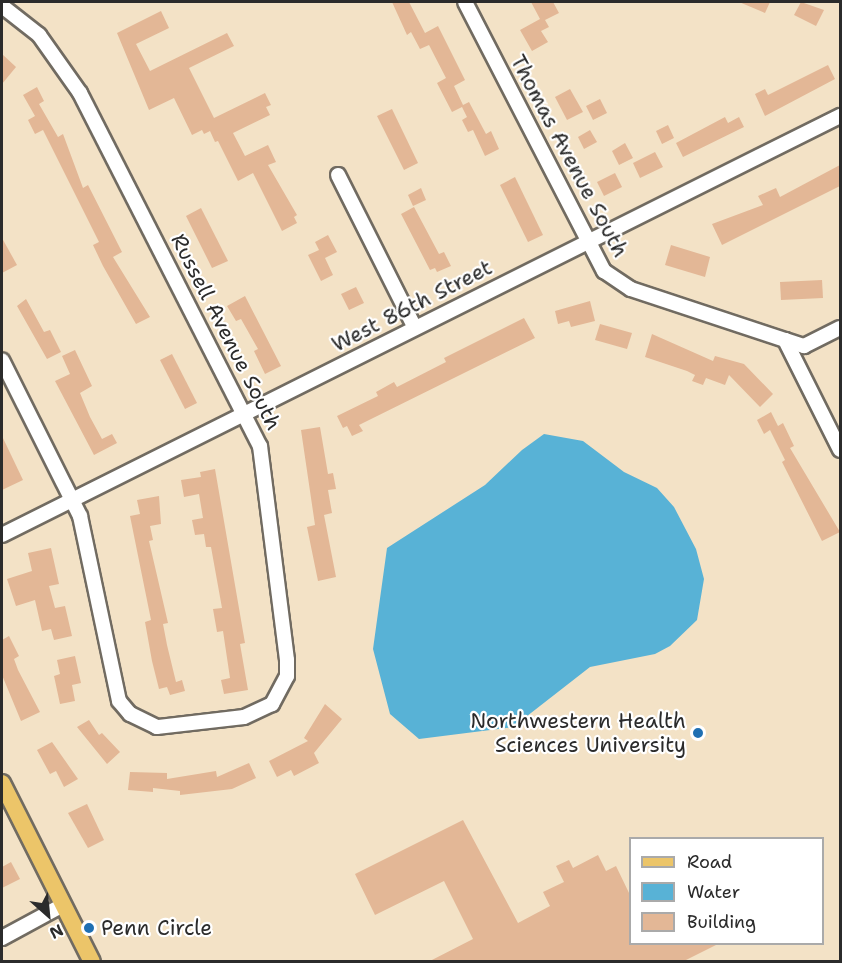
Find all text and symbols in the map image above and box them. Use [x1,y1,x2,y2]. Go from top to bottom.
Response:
street label: Thomas Avenue South [505,51,633,261]
street label: Russell Avenue South [166,230,286,434]
street label: West 86th Street [328,255,496,357]
place label: Northwestern Health Sciences University [470,708,686,758]
marker: Northwestern Health Sciences University [691,726,705,740]
legend [629,837,824,945]
text: Road [687,850,732,874]
text: Water [687,880,740,904]
north arrow [18,885,78,945]
text: Building [687,910,756,934]
place label: Penn Circle [101,915,212,941]
text: N [46,919,67,944]
marker: Penn Circle [82,921,96,935]

